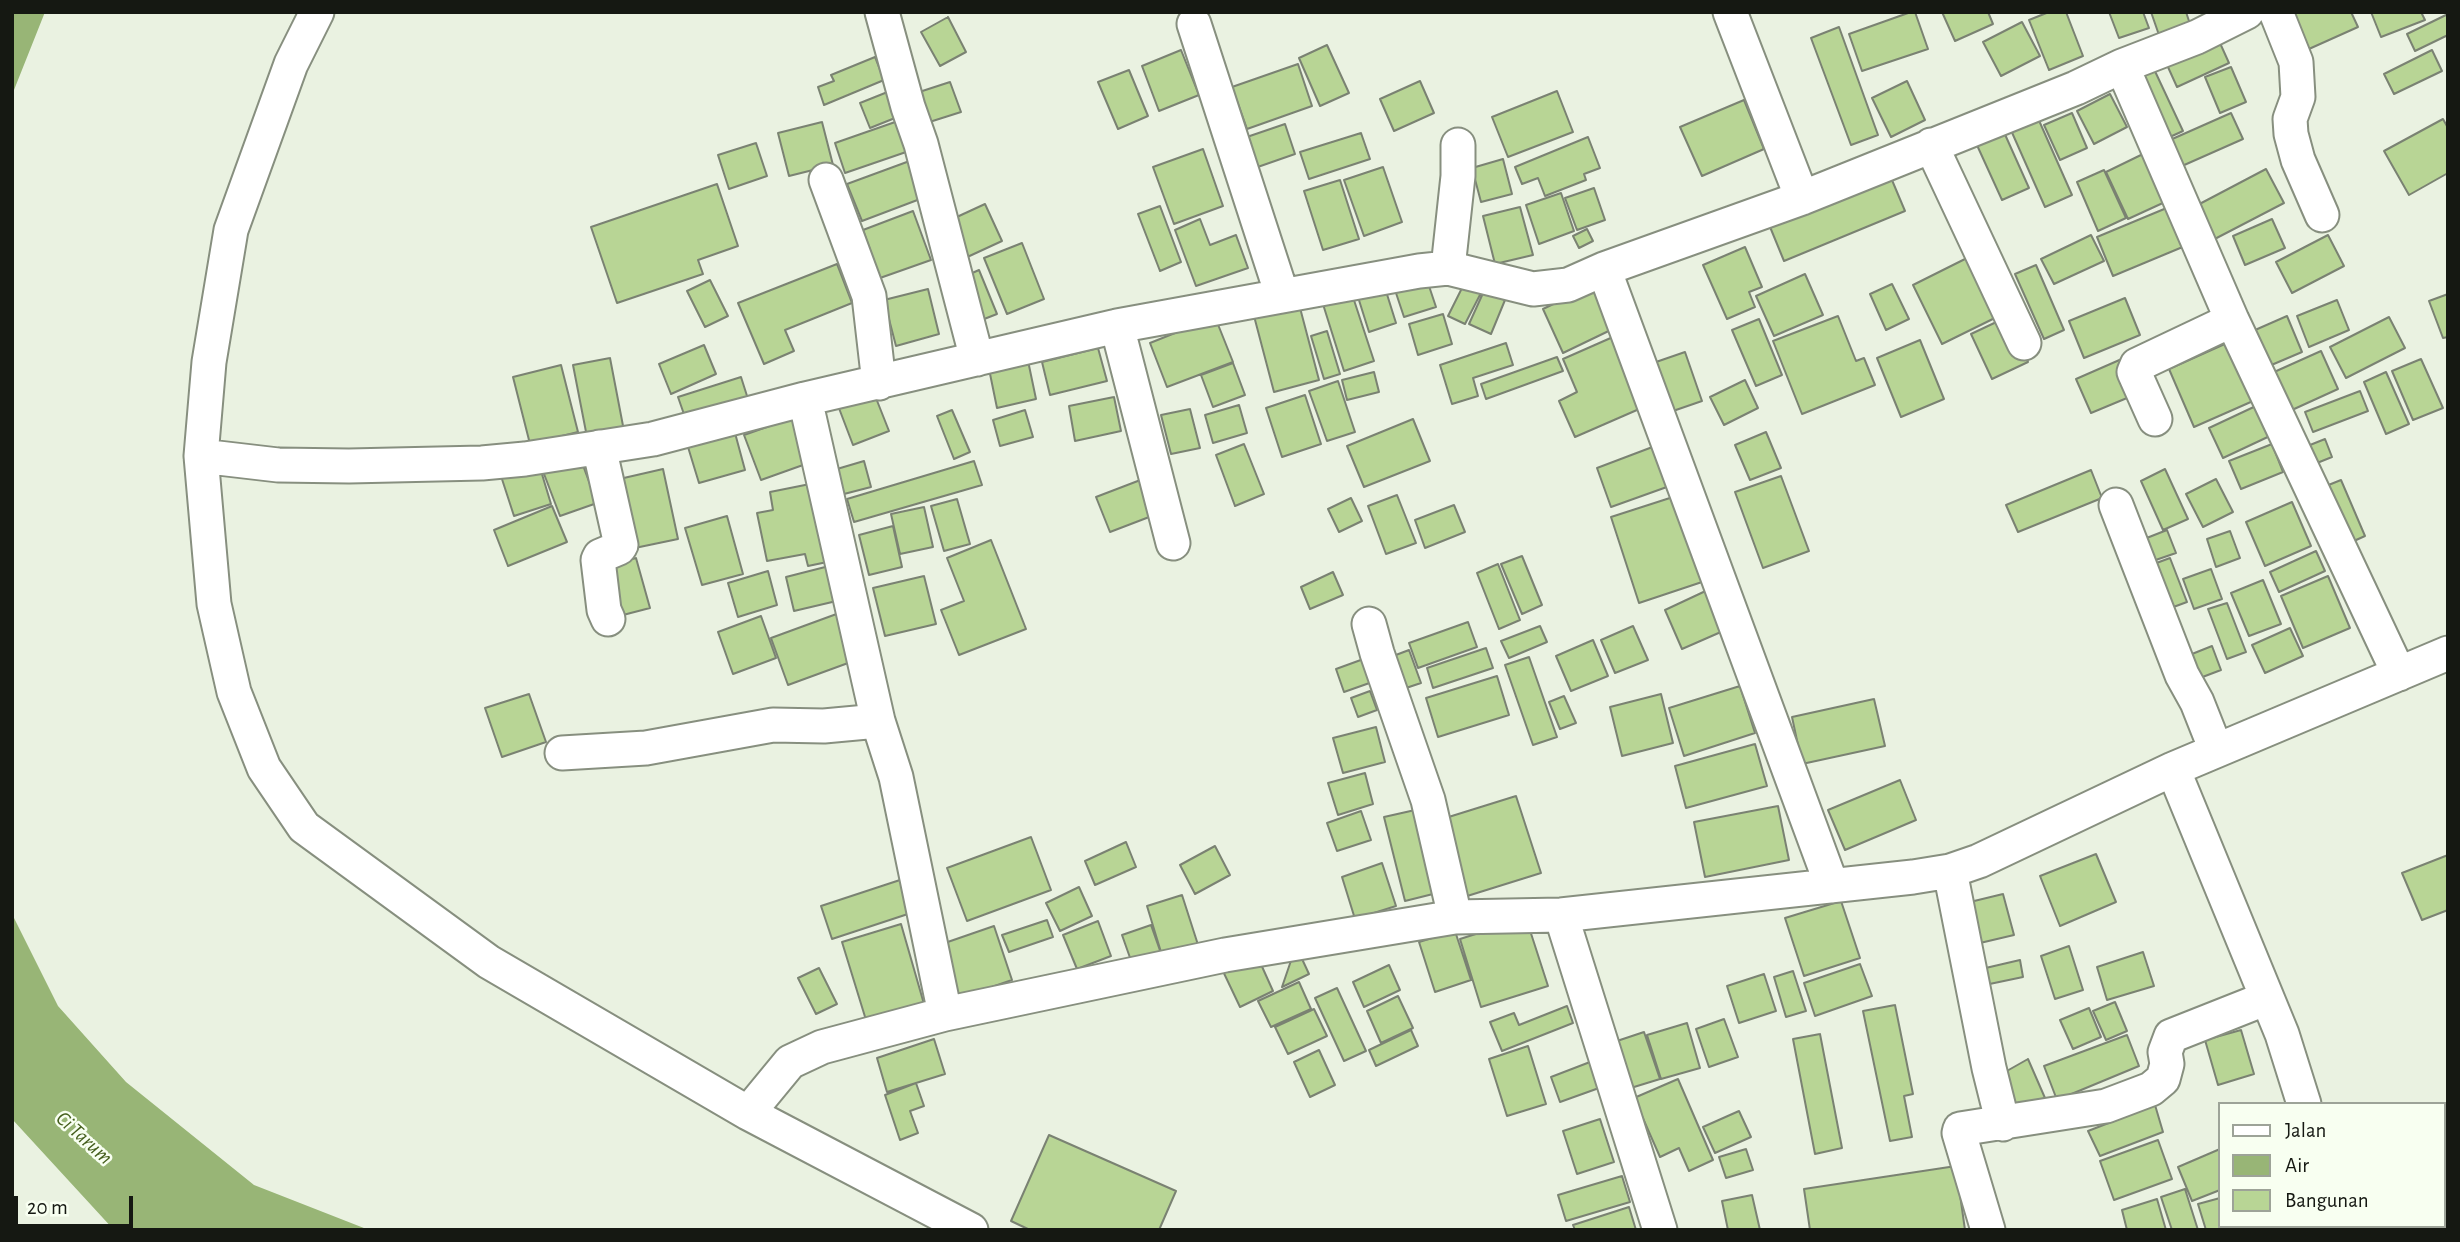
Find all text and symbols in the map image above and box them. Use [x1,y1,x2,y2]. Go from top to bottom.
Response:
legend [2218,1102,2446,1228]
water label: Ci Tarum [50,1106,118,1170]
text: Jalan [2285,1120,2326,1141]
text: Air [2285,1155,2309,1176]
scale bar [18,1182,136,1226]
text: Bangunan [2285,1190,2369,1211]
text: 20 m [27,1197,68,1218]

